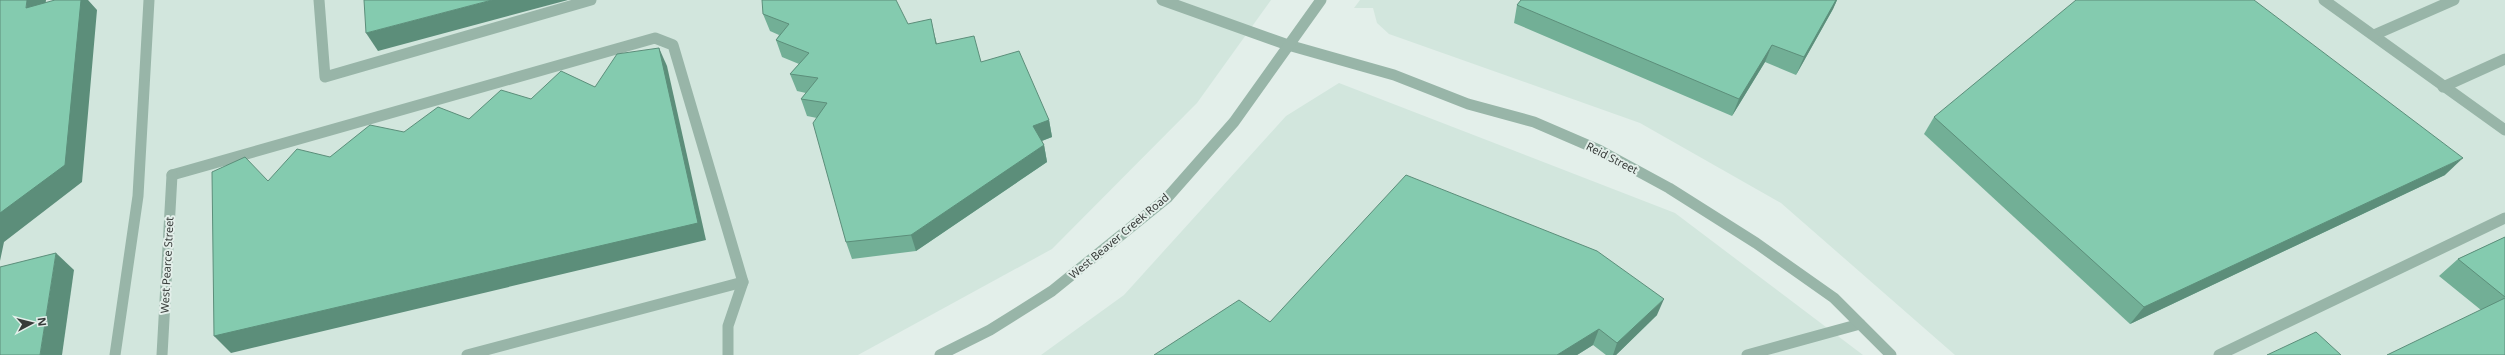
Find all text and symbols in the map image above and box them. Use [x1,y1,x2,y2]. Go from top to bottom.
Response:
street label: Reid Street [1584,138,1641,177]
street label: West Beaver Creek Road [1066,189,1172,282]
street label: West Pearce Street [156,216,177,314]
north arrow [12,303,52,343]
text: N [34,316,50,327]

